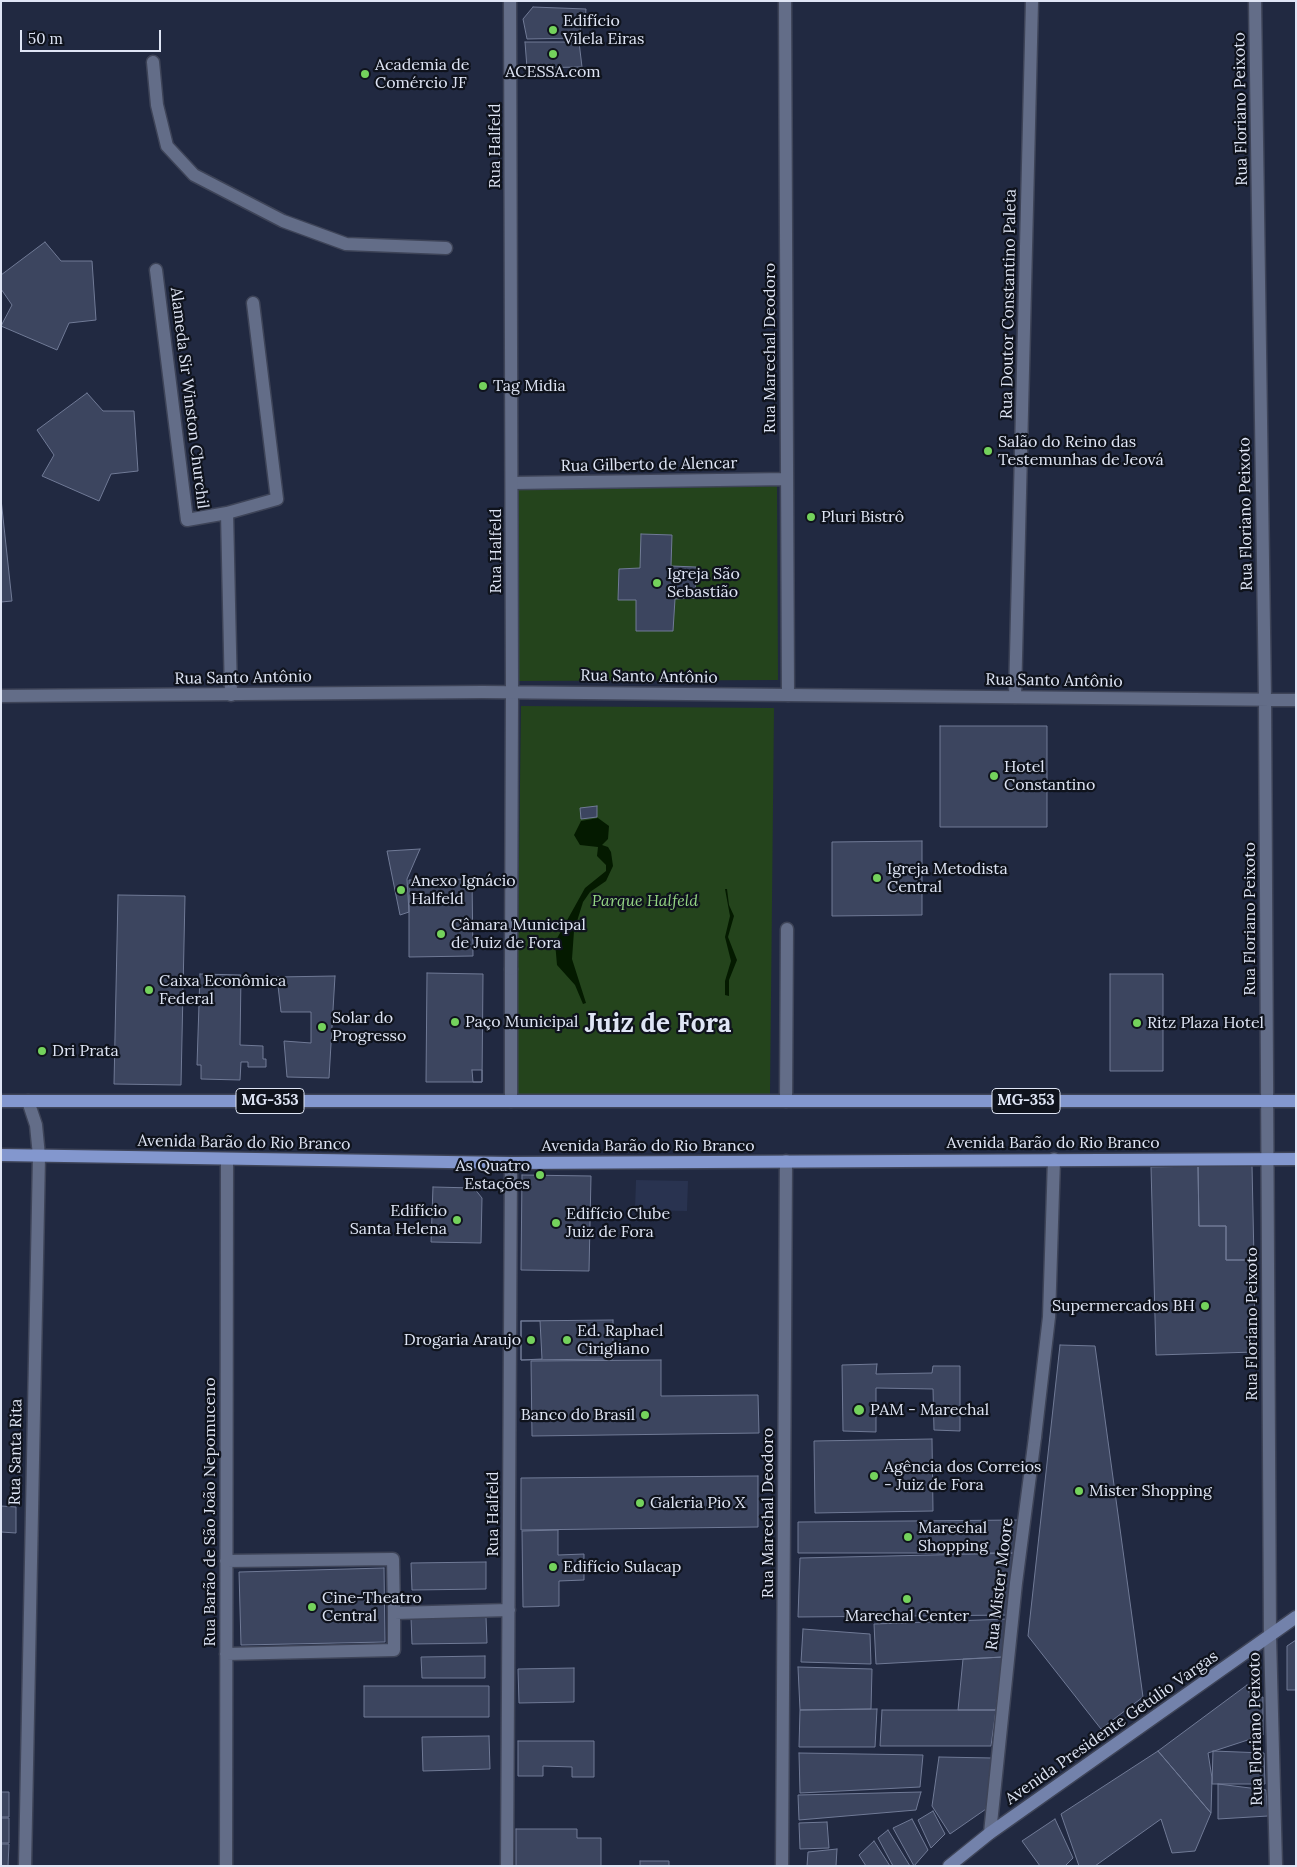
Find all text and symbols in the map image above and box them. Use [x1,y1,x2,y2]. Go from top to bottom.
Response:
place label: Edifício Vilela Eiras [563,11,644,49]
scale bar [22,20,164,52]
marker: Edifício Vilela Eiras [547,24,559,36]
text: 50 m [28,29,63,48]
street label: Rua Floriano Peixoto [1230,32,1252,186]
marker: ACESSA.com [547,48,559,60]
place label: Academia de Comércio JF [375,55,469,93]
place label: ACESSA.com [505,62,601,82]
marker: Academia de Comércio JF [359,68,371,80]
street label: Rua Halfeld [485,104,505,188]
street label: Rua Doutor Constantino Paleta [997,189,1021,419]
street label: Rua Marechal Deodoro [760,263,780,433]
street label: Alameda Sir Winston Churchil [166,286,212,510]
place label: Tag Midia [493,376,566,396]
marker: Tag Midia [477,380,489,392]
place label: Salão do Reino das Testemunhas de Jeová [998,432,1164,470]
street label: Rua Floriano Peixoto [1235,437,1257,591]
marker: Salão do Reino das Testemunhas de Jeová [982,445,994,457]
street label: Rua Gilberto de Alencar [560,454,738,476]
place label: Pluri Bistrô [821,507,904,527]
street label: Rua Halfeld [486,509,506,593]
marker: Pluri Bistrô [805,511,817,523]
place label: Igreja São Sebastião [667,564,740,602]
marker: Igreja São Sebastião [651,577,663,589]
street label: Rua Santo Antônio [580,666,718,688]
street label: Rua Santo Antônio [174,667,312,689]
street label: Rua Santo Antônio [985,670,1123,692]
place label: Hotel Constantino [1004,757,1095,795]
marker: Hotel Constantino [988,770,1000,782]
street label: Rua Floriano Peixoto [1240,842,1260,996]
place label: Igreja Metodista Central [887,859,1008,897]
place label: Anexo Ignácio Halfeld [411,871,516,909]
marker: Igreja Metodista Central [871,872,883,884]
marker: Anexo Ignácio Halfeld [395,884,407,896]
park label: Parque Halfeld [592,891,698,911]
place label: Câmara Municipal de Juiz de Fora [451,915,586,953]
marker: Câmara Municipal de Juiz de Fora [435,928,447,940]
place label: Caixa Econômica Federal [159,971,286,1009]
marker: Caixa Econômica Federal [143,984,155,996]
place label: Solar do Progresso [332,1008,406,1046]
district label: Juiz de Fora [585,1009,731,1041]
place label: Paço Municipal [465,1012,578,1032]
place label: Ritz Plaza Hotel [1147,1013,1264,1033]
marker: Paço Municipal [449,1016,461,1028]
marker: Ritz Plaza Hotel [1131,1017,1143,1029]
marker: Solar do Progresso [316,1021,328,1033]
place label: Dri Prata [52,1041,119,1061]
marker: Dri Prata [36,1045,48,1057]
road number: MG-353 [236,1088,304,1114]
road number: MG-353 [992,1088,1060,1114]
street label: Avenida Barão do Rio Branco [137,1132,351,1154]
street label: Avenida Barão do Rio Branco [946,1133,1160,1153]
street label: Avenida Barão do Rio Branco [541,1136,755,1156]
place label: As Quatro Estações [456,1156,530,1194]
marker: As Quatro Estações [534,1169,546,1181]
place label: Edifício Santa Helena [350,1201,447,1239]
place label: Edifício Clube Juiz de Fora [566,1204,670,1242]
marker: Edifício Santa Helena [451,1214,463,1226]
marker: Edifício Clube Juiz de Fora [550,1217,562,1229]
street label: Rua Floriano Peixoto [1242,1247,1262,1401]
place label: Supermercados BH [1052,1296,1195,1316]
marker: Supermercados BH [1199,1300,1211,1312]
place label: Ed. Raphael Cirigliano [577,1321,663,1359]
place label: Drogaria Araujo [404,1330,521,1350]
marker: Drogaria Araujo [525,1334,537,1346]
marker: Ed. Raphael Cirigliano [561,1334,573,1346]
street label: Rua Barão de São João Nepomuceno [200,1378,220,1646]
street label: Rua Santa Rita [5,1398,27,1506]
place label: PAM - Marechal [870,1400,989,1420]
marker: PAM - Marechal [852,1403,866,1417]
place label: Banco do Brasil [521,1405,635,1425]
marker: Banco do Brasil [639,1409,651,1421]
street label: Rua Marechal Deodoro [758,1428,778,1598]
place label: Agência dos Correios - Juiz de Fora [884,1457,1041,1495]
marker: Agência dos Correios - Juiz de Fora [868,1470,880,1482]
street label: Rua Halfeld [483,1472,503,1556]
place label: Mister Shopping [1089,1481,1212,1501]
marker: Mister Shopping [1073,1485,1085,1497]
place label: Galeria Pio X [650,1493,745,1513]
marker: Galeria Pio X [634,1497,646,1509]
street label: Rua Mister Moore [982,1517,1018,1651]
place label: Marechal Shopping [918,1518,988,1556]
marker: Marechal Shopping [902,1531,914,1543]
place label: Edifício Sulacap [563,1557,681,1577]
marker: Edifício Sulacap [547,1561,559,1573]
place label: Cine-Theatro Central [322,1588,422,1626]
marker: Marechal Center [901,1593,913,1605]
marker: Cine-Theatro Central [306,1601,318,1613]
place label: Marechal Center [845,1606,969,1626]
street label: Avenida Presidente Getúlio Vargas [1002,1647,1222,1809]
street label: Rua Floriano Peixoto [1245,1652,1267,1806]

